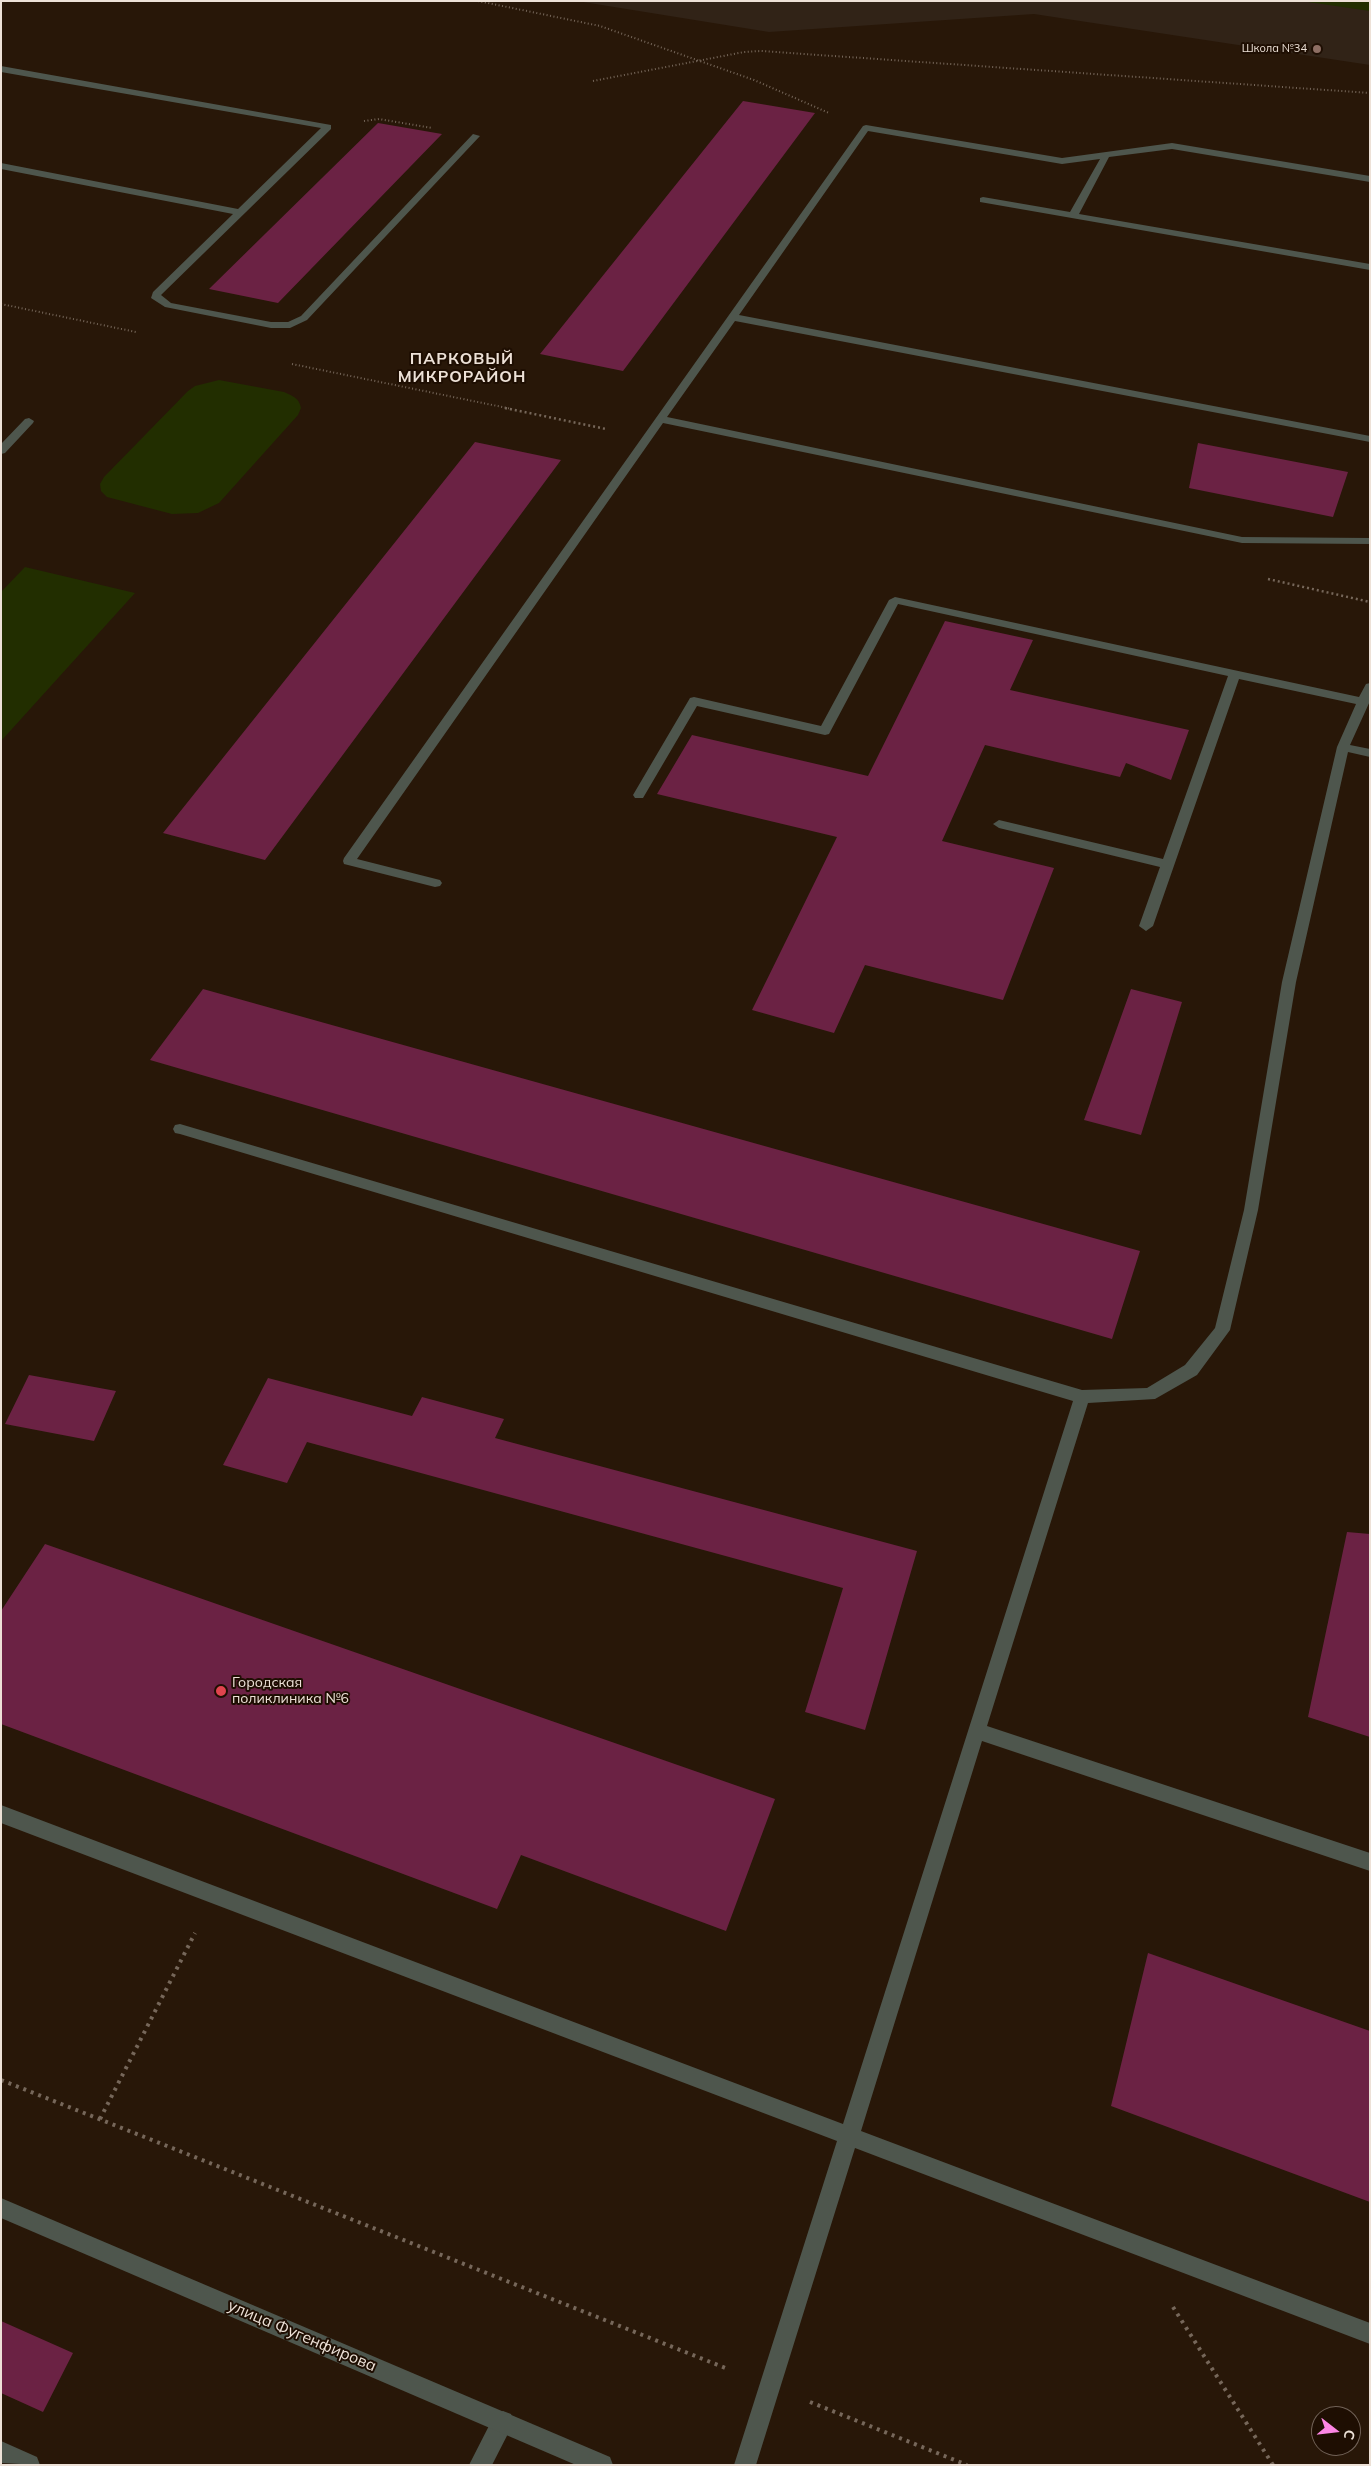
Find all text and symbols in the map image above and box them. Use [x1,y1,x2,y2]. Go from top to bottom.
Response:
place label: Школа №34 [1242,42,1307,56]
marker: Школа №34 [1311,43,1323,55]
district label: ПАРКОВЫЙ МИКРОРАЙОН [396,349,528,387]
place label: Городская поликлиника №6 [232,1675,349,1708]
marker: Городская поликлиника №6 [214,1684,228,1698]
street label: улица Фугенфирова [225,2296,379,2376]
north arrow [1311,2406,1361,2456]
text: С [1339,2428,1359,2442]

